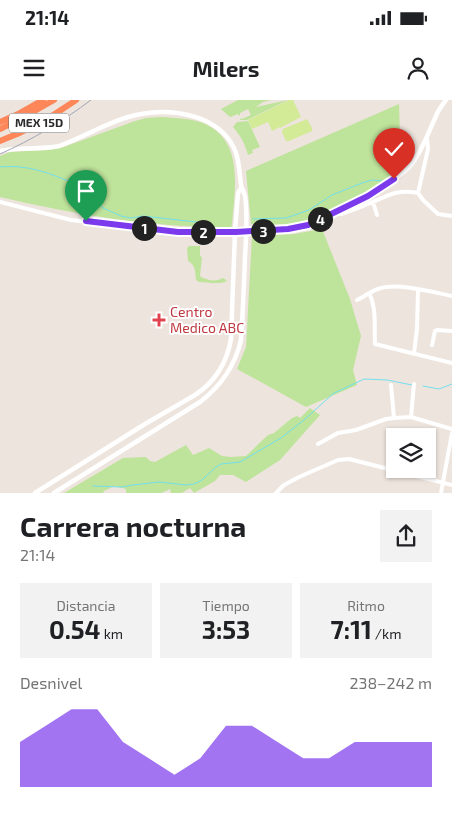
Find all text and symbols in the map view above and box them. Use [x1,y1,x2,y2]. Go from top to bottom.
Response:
text: 21:14 [25,6,69,29]
icon: menu [20,54,48,82]
icon: person [404,54,432,82]
text: Milers [193,55,259,81]
road number: MEX 15D [9,113,69,132]
pin [373,128,415,179]
icon: check [380,135,408,163]
pin [65,170,107,221]
icon: arrive [72,177,100,205]
pin: 4 [308,206,332,232]
text: 4 [316,211,325,228]
pin: 1 [132,216,156,240]
pin: 3 [250,218,276,244]
text: 1 [141,220,148,237]
pin: 2 [190,220,216,244]
text: 3 [260,223,267,240]
text: 2 [199,224,208,241]
place label: Centro Medico ABC [170,303,244,336]
marker: Centro Medico ABC [152,313,166,327]
map controls [386,428,436,478]
button: layers [386,428,436,478]
text: Carrera nocturna [20,509,246,543]
button: share [380,510,432,562]
text: 21:14 [20,545,55,564]
text: Distancia [56,597,116,614]
text: Tiempo [202,597,250,614]
text: Ritmo [347,597,385,614]
text: 0.54 [49,614,101,644]
text: 3:53 [202,614,250,644]
text: 7:11 [331,614,372,644]
text: km [101,625,123,642]
text: /km [372,625,401,642]
text: Desnivel [20,673,82,692]
text: 238–242 m [350,673,432,692]

